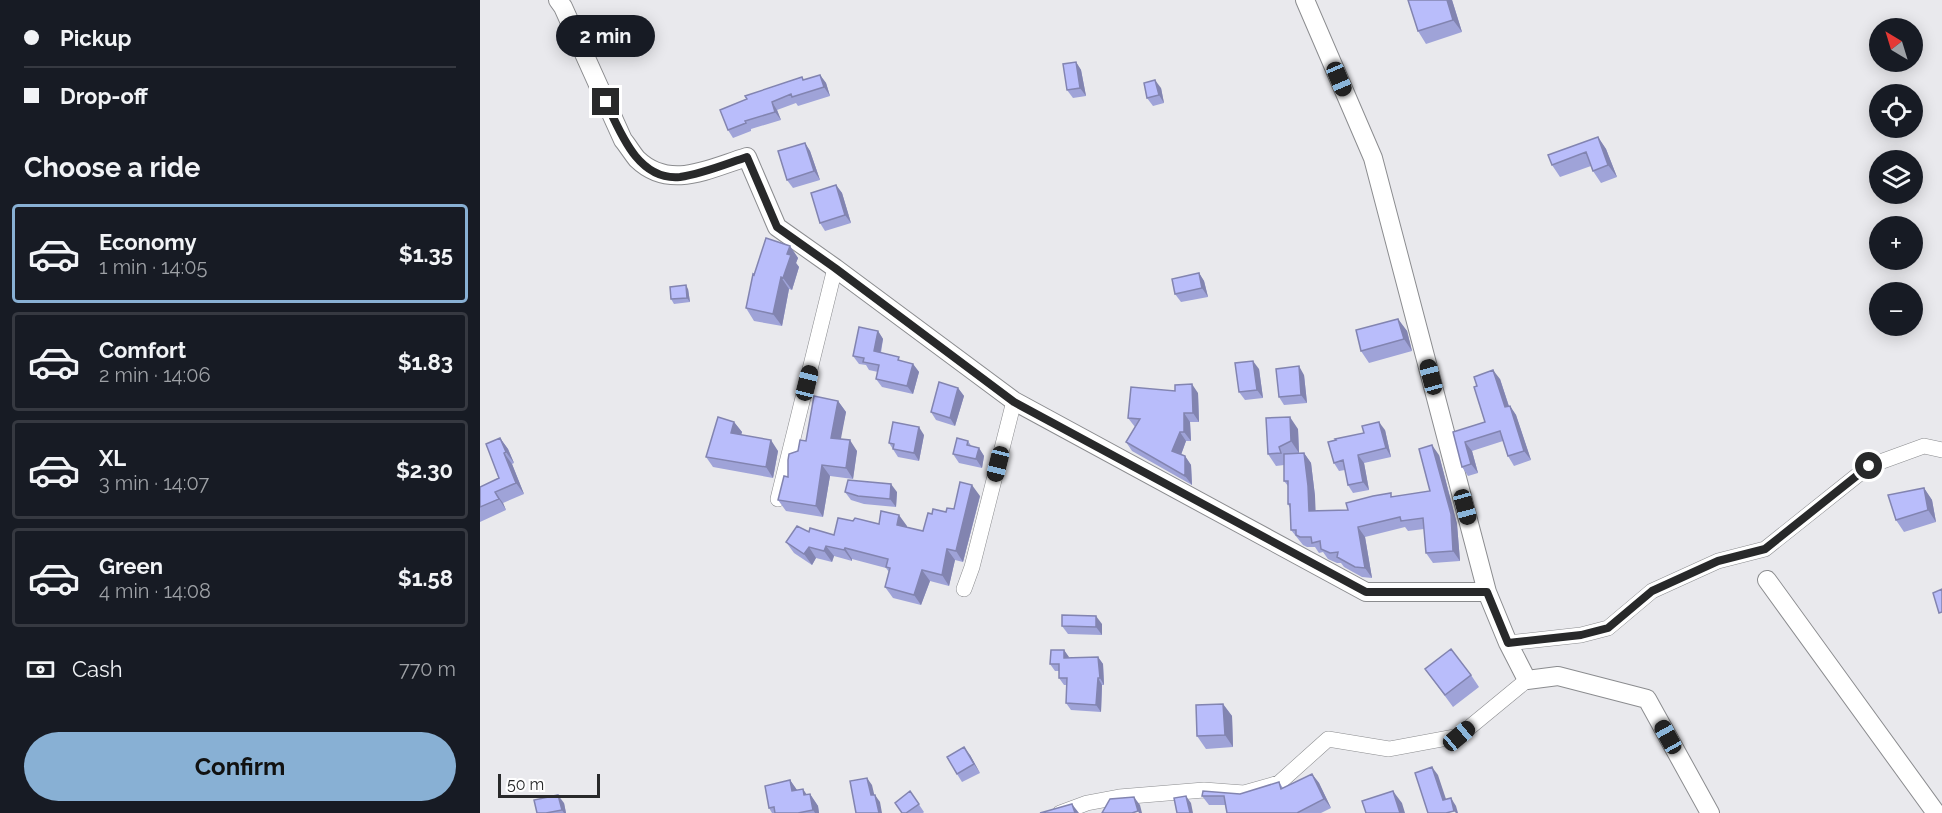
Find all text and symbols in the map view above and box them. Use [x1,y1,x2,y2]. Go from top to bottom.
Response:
callout: 2 min [556,15,656,57]
north arrow [1869,18,1923,72]
map controls [1869,18,1923,336]
text: 2 min [580,24,631,48]
text: Pickup [60,25,132,51]
car [1324,59,1354,99]
text: Drop-off [60,83,148,109]
button: locate [1869,84,1923,138]
route end [592,88,619,115]
button: layers [1869,150,1923,204]
text: Choose a ride [24,152,200,183]
button: + [1869,216,1923,270]
icon: car [27,227,81,281]
text: Economy [99,229,197,255]
text: $1.35 [399,241,453,267]
text: 1 min · 14:05 [99,255,207,279]
button: − [1869,282,1923,336]
icon: car [27,335,81,389]
text: Comfort [99,337,186,363]
text: $1.83 [398,349,453,375]
car [1418,357,1444,397]
text: 2 min · 14:06 [99,363,210,387]
car [794,363,820,403]
icon: car [27,443,81,497]
car [985,444,1011,484]
text: XL [99,445,126,471]
route start [1855,452,1882,479]
text: $2.30 [396,457,453,483]
text: 3 min · 14:07 [99,471,209,495]
car [1452,487,1478,527]
icon: car [27,551,81,605]
text: Green [99,553,163,579]
text: $1.58 [398,565,453,591]
text: 4 min · 14:08 [99,579,211,603]
icon: cash [24,653,57,686]
text: Cash [72,656,123,682]
text: 770 m [399,657,456,681]
car [1651,717,1685,757]
car [1439,718,1479,754]
button: Confirm [24,732,456,801]
scale bar [498,771,600,798]
text: 50 m [507,775,544,794]

